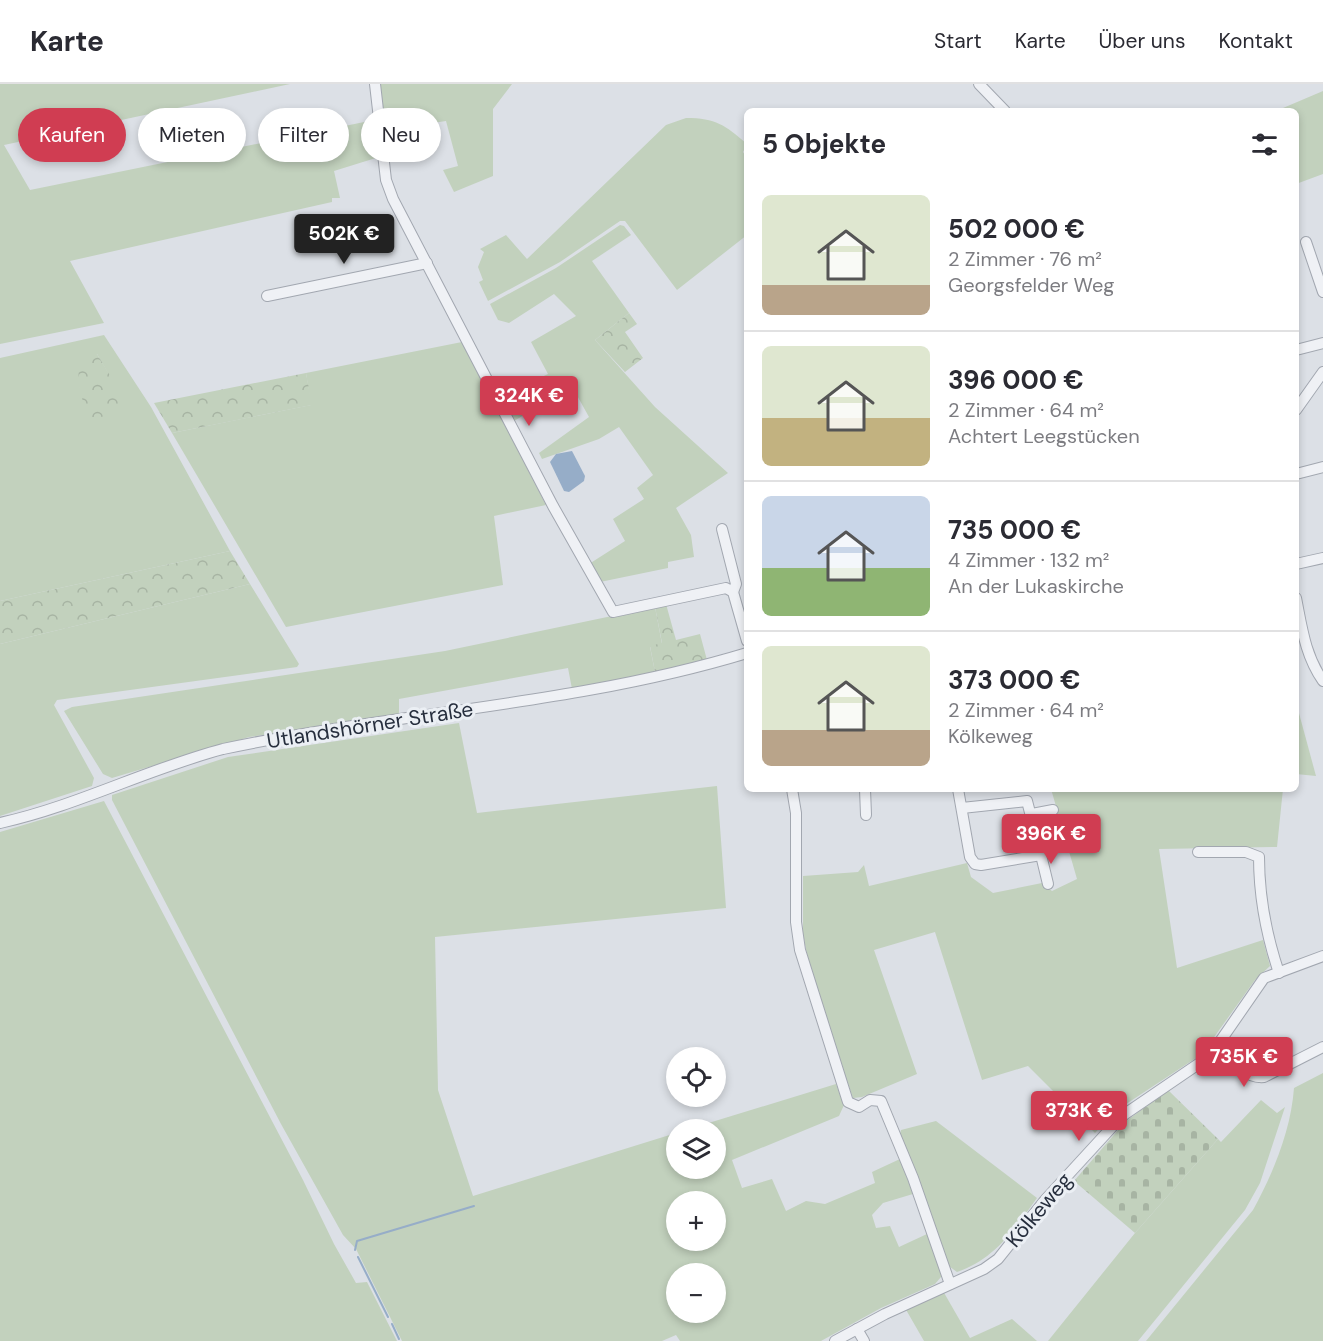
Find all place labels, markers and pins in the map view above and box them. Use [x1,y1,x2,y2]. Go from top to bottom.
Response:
pin: 502K € [295,214,393,265]
pin: 324K € [480,376,578,427]
pin: 396K € [1002,814,1100,865]
pin: 735K € [1195,1037,1293,1088]
pin: 373K € [1030,1091,1128,1142]

